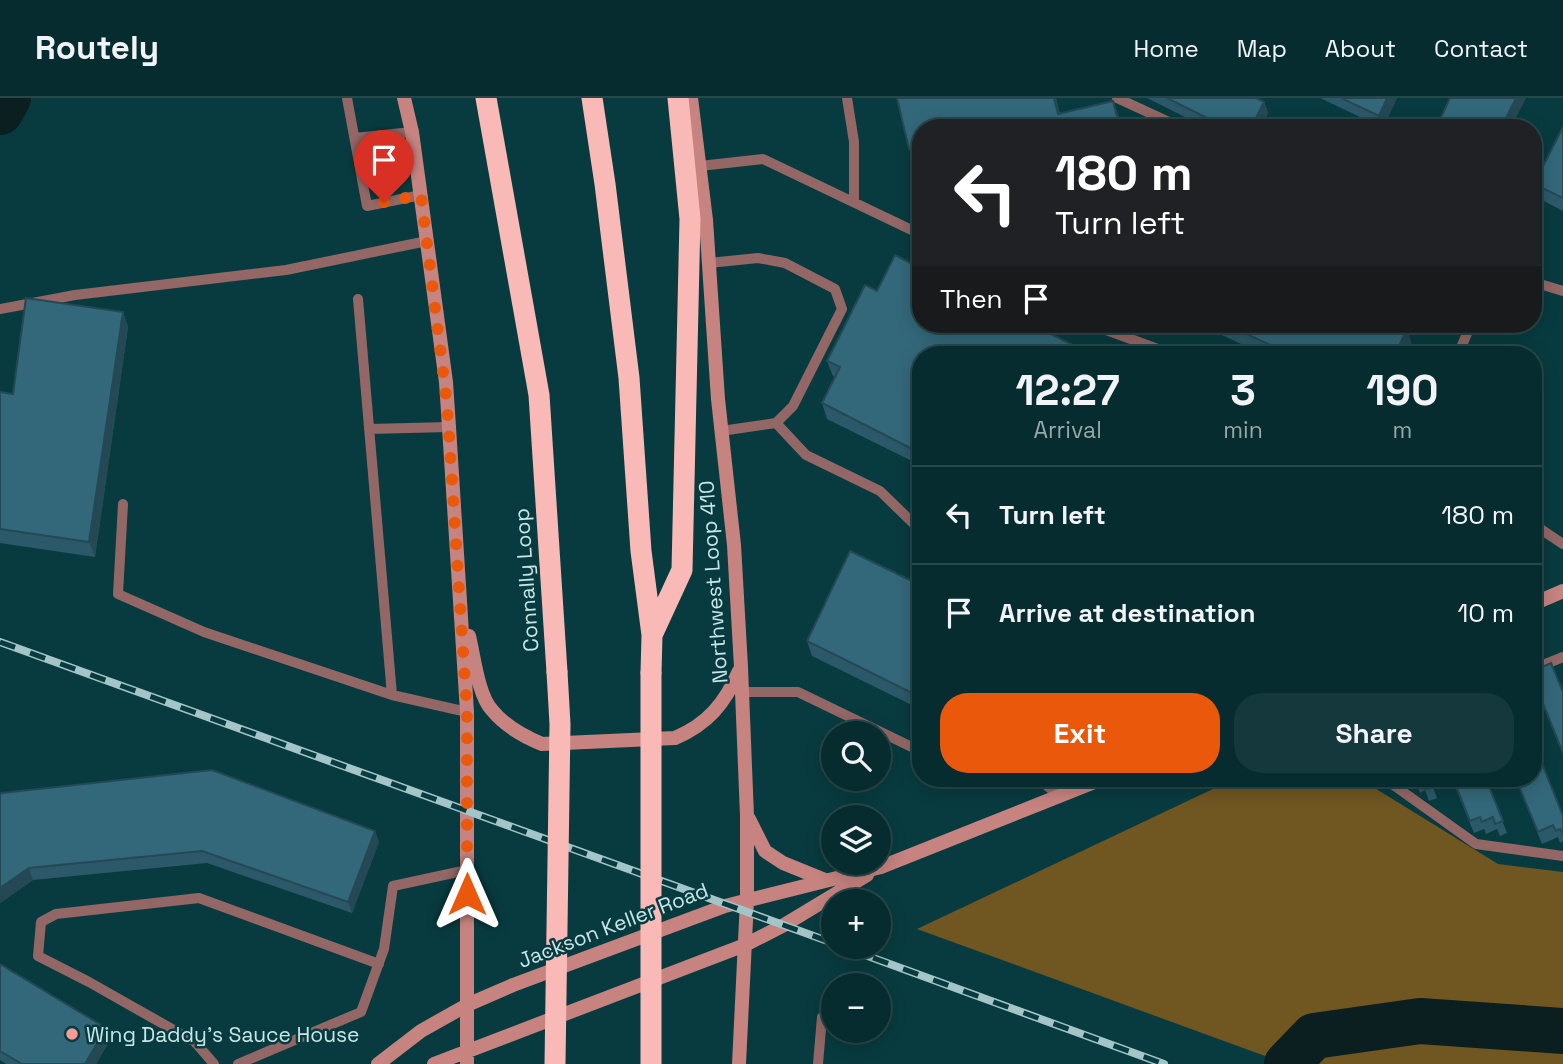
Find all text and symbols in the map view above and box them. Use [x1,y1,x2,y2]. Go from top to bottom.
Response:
text: Routely [35,27,159,69]
text: Home [1133,33,1199,64]
text: Map [1237,33,1287,64]
text: About [1325,33,1396,64]
text: Contact [1434,33,1528,64]
pin [354,130,414,202]
icon: arrive [365,141,403,179]
text: 180 m [1055,142,1193,204]
icon: left [940,147,1031,238]
text: Turn left [1055,203,1185,243]
icon: arrive [1017,280,1055,318]
text: Then [940,282,1003,316]
text: 12:27 [1016,364,1120,417]
text: 3 [1230,364,1256,417]
text: 190 [1366,364,1438,417]
text: Arrival [1033,415,1102,445]
text: min [1223,415,1263,445]
text: m [1393,415,1412,445]
street label: Northwest Loop 410 [692,480,734,684]
icon: left [940,496,978,534]
text: Turn left [999,498,1106,532]
text: 180 m [1441,498,1514,532]
street label: Connally Loop [508,507,544,653]
icon: arrive [940,594,978,632]
text: Arrive at destination [999,596,1256,630]
text: 10 m [1457,596,1514,630]
button: Exit [940,693,1220,773]
button: Share [1234,693,1514,773]
map controls [821,721,891,1043]
button: search [821,721,891,791]
button: layers [821,805,891,875]
position arrow [430,857,504,931]
street label: Jackson Keller Road [514,876,712,974]
button: + [821,889,891,959]
button: − [821,973,891,1043]
place label: Wing Daddy’s Sauce House [86,1021,360,1048]
marker: Wing Daddy’s Sauce House [64,1026,80,1042]

